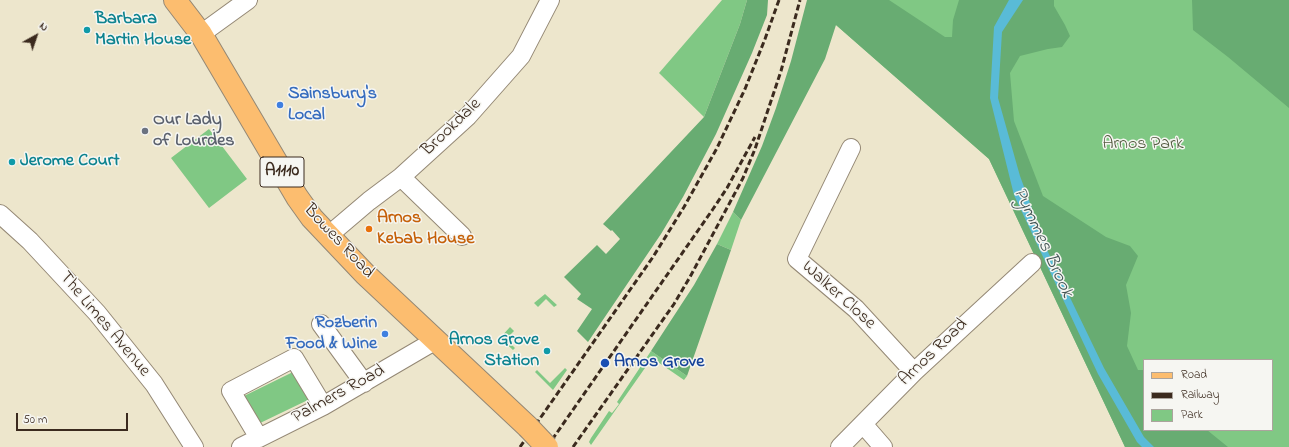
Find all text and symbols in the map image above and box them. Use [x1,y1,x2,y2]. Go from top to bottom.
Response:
place label: Barbara Martin House [95,9,191,52]
north arrow [16,16,56,56]
text: N [36,18,52,35]
marker: Barbara Martin House [82,25,92,35]
place label: Sainsbury's Local [288,84,377,126]
street label: Brookdale [418,94,486,162]
marker: Sainsbury's Local [275,100,285,110]
place label: Our Lady of Lourdes [153,110,234,152]
marker: Our Lady of Lourdes [140,126,150,136]
park label: Arnos Park [1102,134,1184,156]
place label: Jerome Court [20,151,119,173]
marker: Jerome Court [7,157,17,167]
road number: A1110 [260,157,304,187]
water label: Pymmes Brook [1007,184,1077,302]
street label: Bowes Road [298,200,378,284]
place label: Arnos Kebab House [377,208,474,250]
marker: Arnos Kebab House [364,224,374,234]
street label: Walker Close [797,257,879,335]
street label: The Limes Avenue [54,268,154,382]
place label: Rozberin Food & Wine [286,313,377,356]
street label: Arnos Road [895,315,973,391]
marker: Rozberin Food & Wine [380,329,390,339]
place label: Arnos Grove Station [449,330,539,372]
marker: Arnos Grove Station [542,346,552,356]
place label: Arnos Grove [614,352,704,374]
marker: Arnos Grove [599,357,611,369]
legend [1143,359,1273,431]
street label: Palmers Road [289,361,389,429]
text: Road [1181,366,1207,384]
text: Railway [1181,386,1219,404]
scale bar [18,405,130,431]
text: Park [1181,406,1203,424]
text: 50 m [23,411,47,429]

